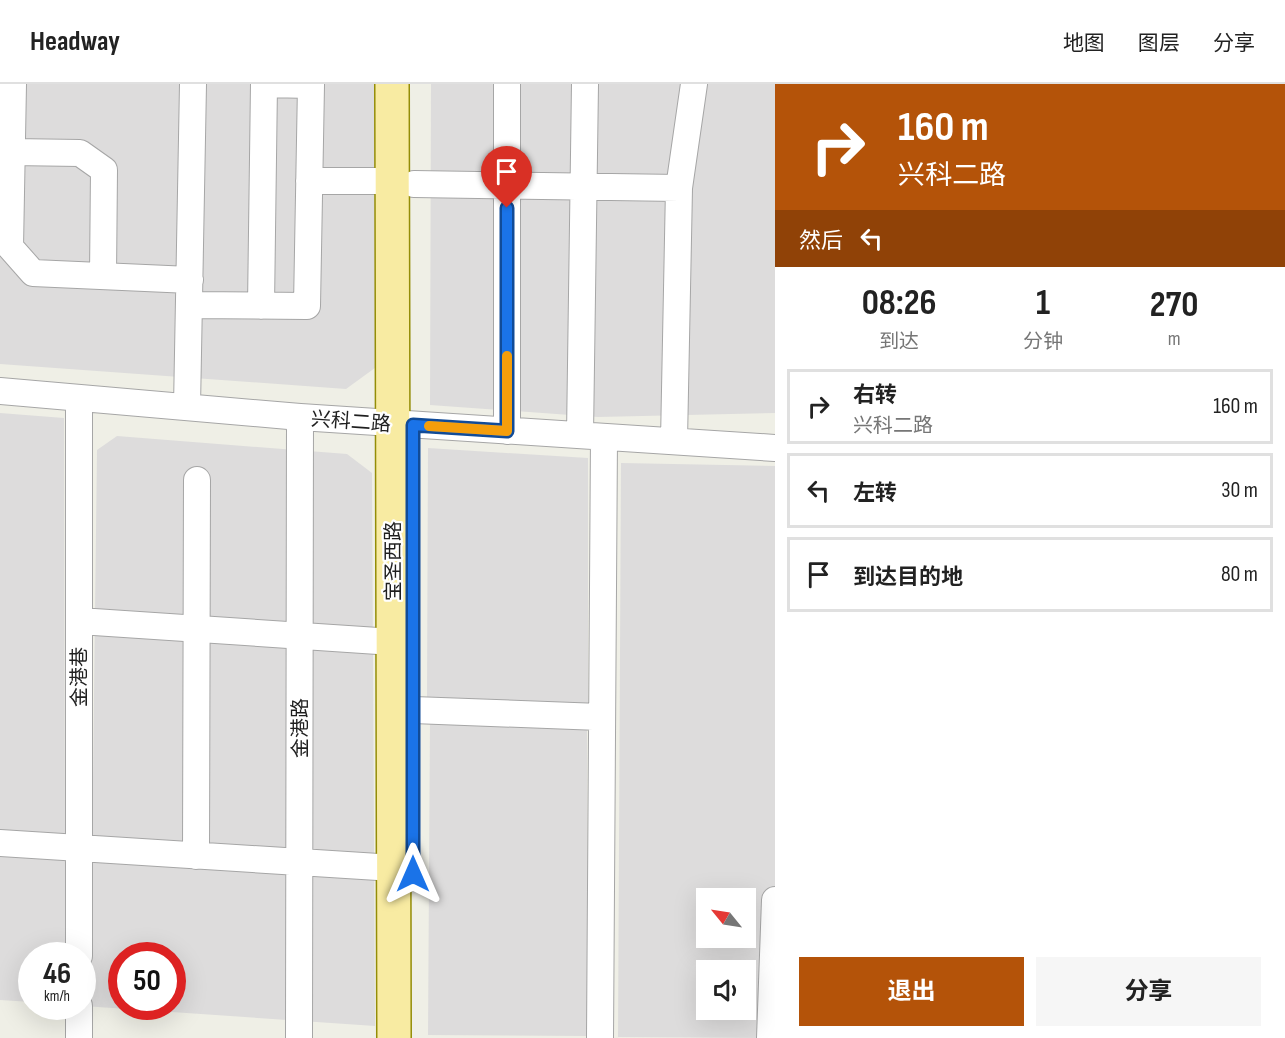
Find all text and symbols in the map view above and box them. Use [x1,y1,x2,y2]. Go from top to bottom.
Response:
text: Headway [30,25,120,58]
text: 地图 [1063,31,1105,56]
text: 图层 [1138,31,1180,56]
text: 分享 [1213,31,1255,56]
text: 160 m [898,102,989,153]
icon: right [799,108,877,186]
pin [481,146,532,208]
icon: arrive [490,155,523,188]
text: 兴科二路 [898,160,1006,192]
icon: left [855,222,888,255]
text: 然后 [799,228,843,255]
text: 08:26 [862,282,937,325]
text: 1 [1036,282,1050,325]
text: 270 [1150,284,1198,327]
text: m [1168,327,1180,351]
text: 到达 [879,330,919,354]
text: 分钟 [1023,330,1063,354]
text: 右转 [853,382,897,409]
icon: right [802,390,835,423]
text: 160 m [1213,393,1258,420]
street label: 兴科二路 [310,407,392,437]
text: 兴科二路 [853,414,933,438]
icon: left [802,474,835,507]
text: 30 m [1221,477,1258,504]
text: 左转 [853,480,897,507]
street label: 宝圣西路 [382,521,406,601]
icon: arrive [802,558,835,591]
text: 80 m [1221,561,1258,588]
text: 到达目的地 [853,564,963,591]
street label: 金港巷 [68,647,92,707]
street label: 金港路 [289,698,313,758]
position arrow [381,842,445,906]
north arrow [696,888,756,948]
map controls [696,888,756,1020]
speed limit sign: 50 [108,942,186,1020]
text: 46 [43,956,71,992]
button: 退出 [799,957,1024,1026]
button: 分享 [1036,957,1261,1026]
button: sound [696,960,756,1020]
text: km/h [44,987,70,1006]

